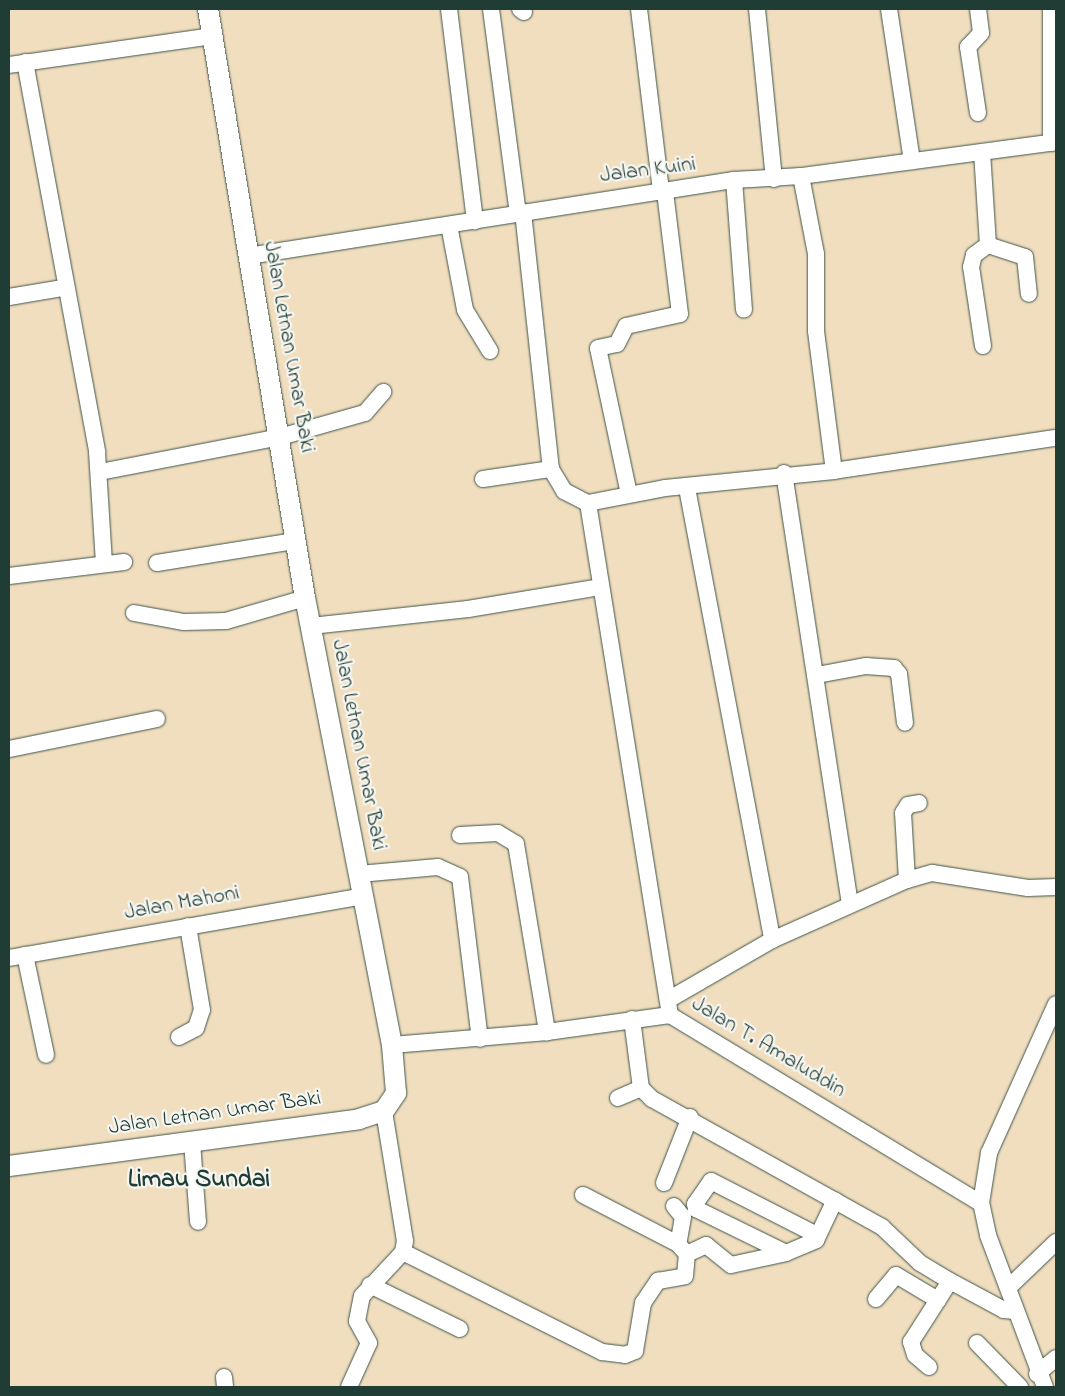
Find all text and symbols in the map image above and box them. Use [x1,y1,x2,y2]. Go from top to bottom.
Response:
street label: Jalan Kuini [599,152,697,190]
street label: Jalan Letnan Umar Baki [256,239,320,455]
street label: Jalan Letnan Umar Baki [325,637,391,853]
street label: Jalan Mahoni [122,881,242,927]
street label: Jalan T. Amaluddin [686,992,850,1104]
street label: Jalan Letnan Umar Baki [107,1086,323,1142]
district label: Limau Sundai [128,1165,270,1195]

